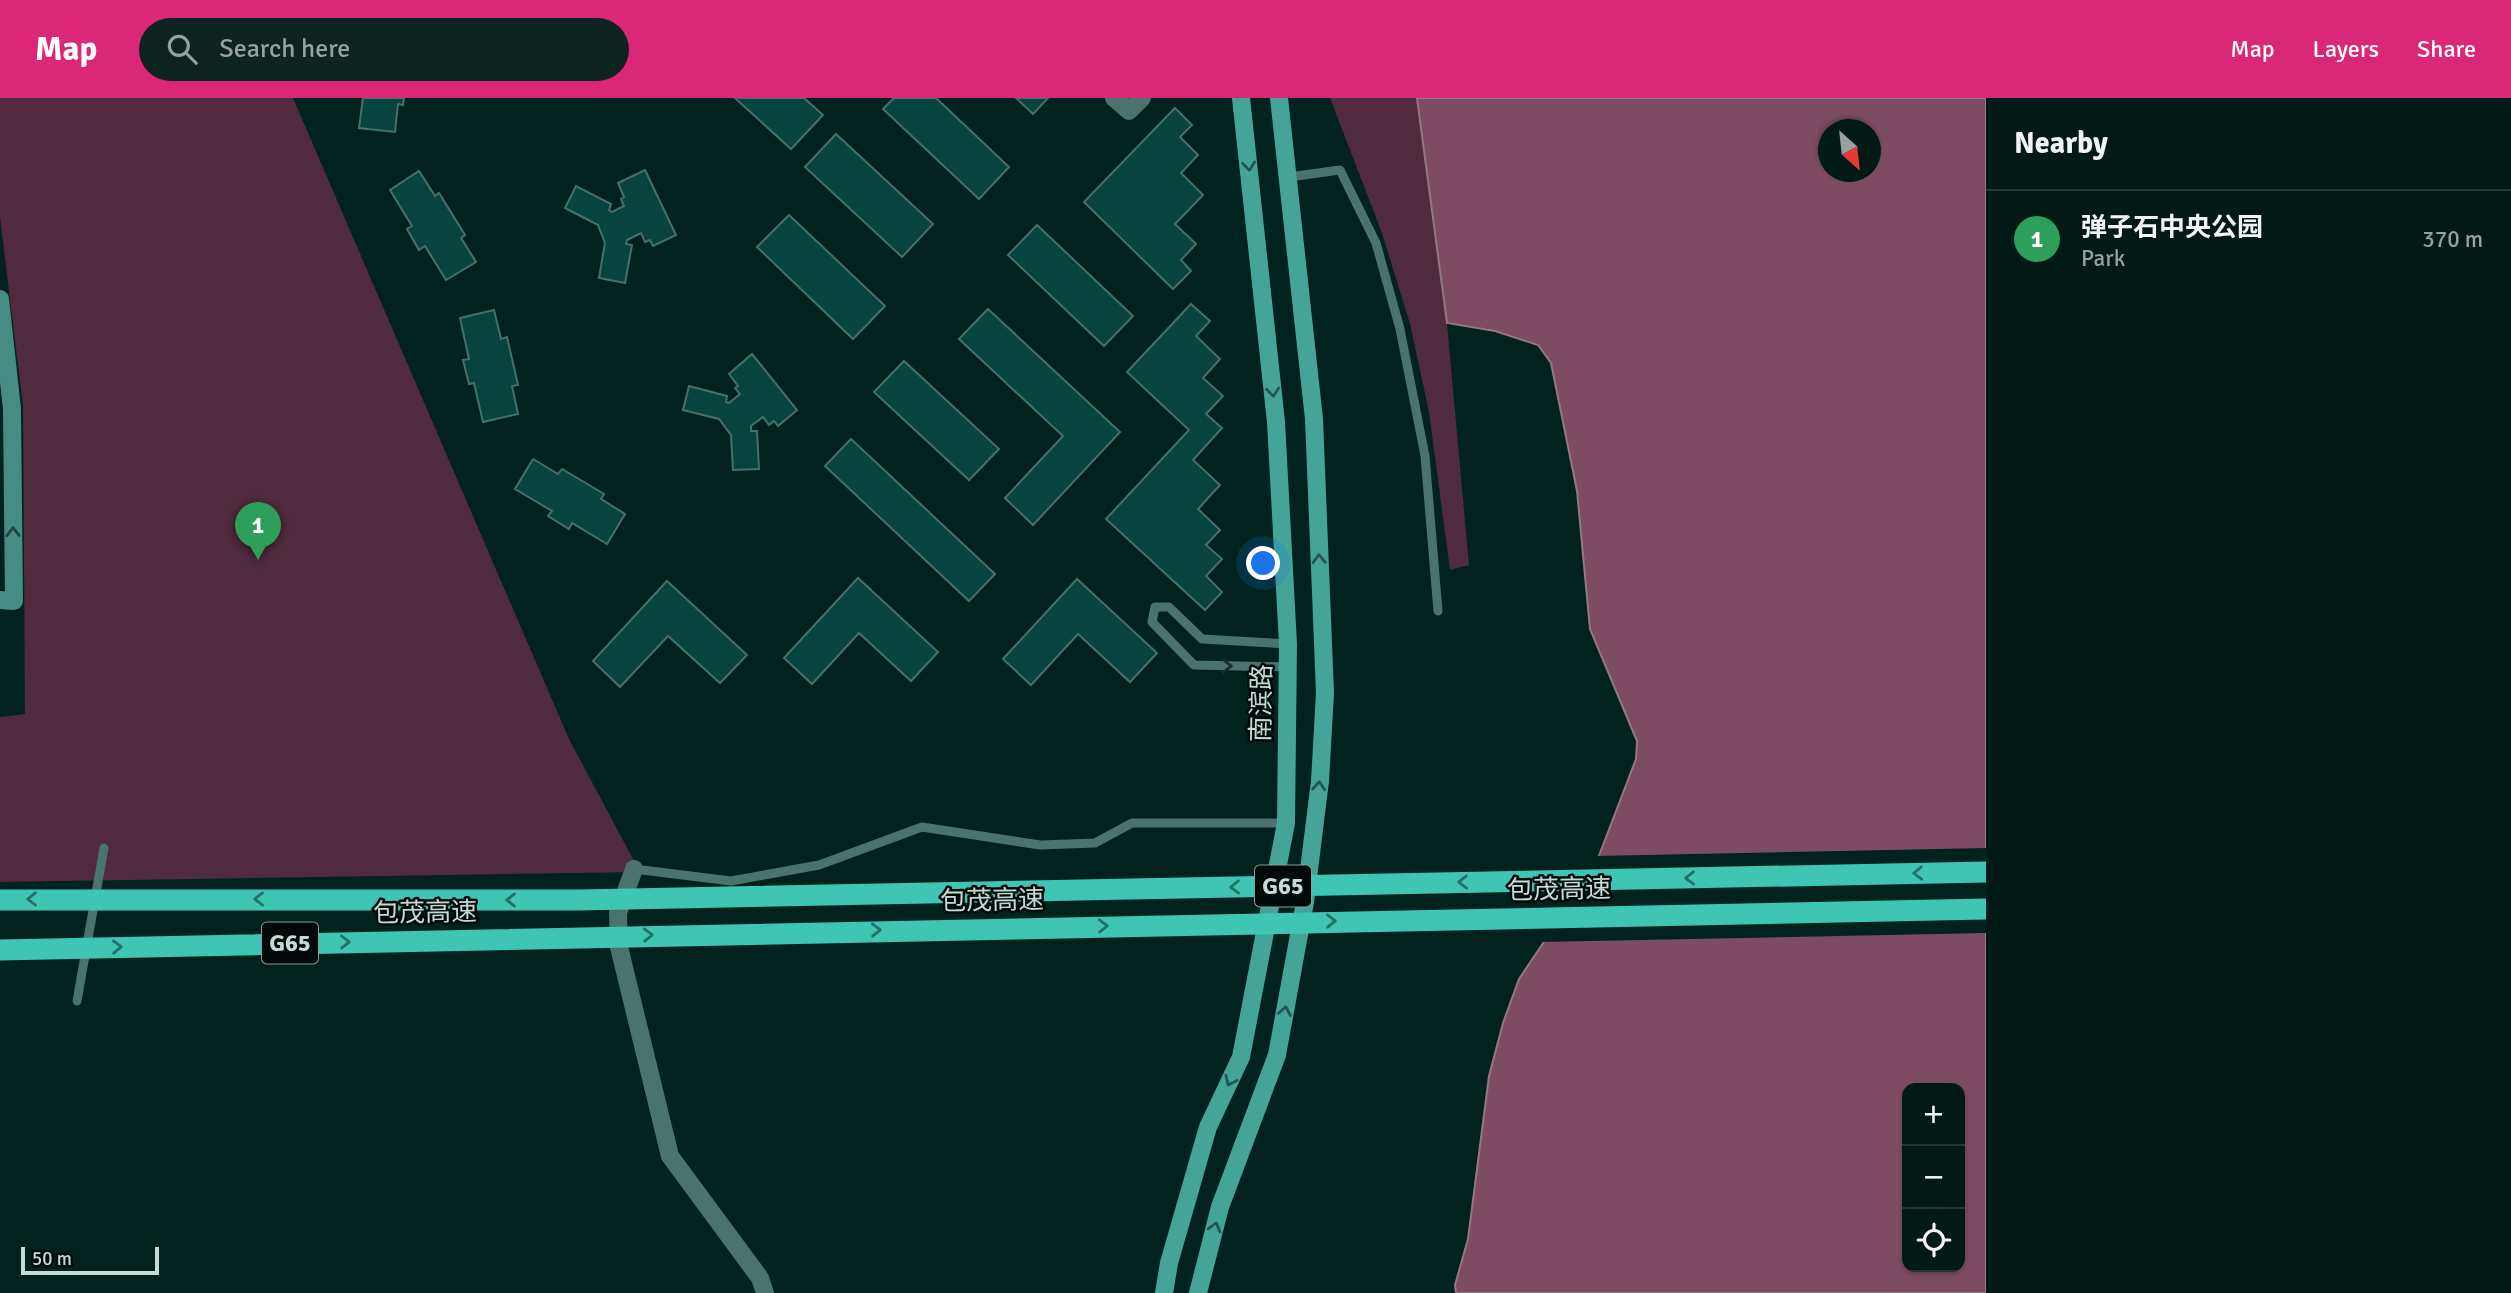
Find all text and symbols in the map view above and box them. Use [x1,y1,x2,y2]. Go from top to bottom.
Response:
search box [139,18,629,81]
text: Map [35,29,97,70]
icon: search [163,30,201,68]
text: Search here [219,33,350,65]
text: Map [2230,34,2275,64]
text: Layers [2313,34,2379,64]
text: Share [2417,34,2476,64]
north arrow [1818,119,1881,182]
text: Nearby [2014,125,2108,162]
one-way arrow [1241,160,1256,172]
text: 弹子石中央公园 [2081,212,2263,244]
text: 1 [2031,225,2043,254]
text: 370 m [2422,225,2483,254]
text: Park [2081,244,2125,273]
one-way arrow [1266,386,1281,398]
pin: 1 [235,502,281,560]
one-way arrow [5,527,21,537]
your location [1246,546,1280,580]
one-way arrow [1312,553,1327,564]
one-way arrow [1221,658,1232,673]
street label: 南滨路 [1245,664,1279,742]
one-way arrow [1311,781,1326,792]
road number: G65 [1255,866,1311,906]
one-way arrow [1912,866,1923,881]
one-way arrow [1685,870,1695,886]
street label: 包茂高速 [1507,873,1611,907]
one-way arrow [1457,874,1468,890]
one-way arrow [1230,879,1241,894]
street label: 包茂高速 [940,884,1044,918]
one-way arrow [26,891,36,907]
one-way arrow [253,891,264,907]
one-way arrow [505,892,516,907]
street label: 包茂高速 [373,896,477,930]
one-way arrow [1325,914,1336,929]
one-way arrow [1098,918,1109,934]
road number: G65 [262,922,318,964]
one-way arrow [871,922,881,938]
one-way arrow [643,927,654,942]
one-way arrow [339,934,350,949]
one-way arrow [112,940,123,955]
one-way arrow [1277,1005,1292,1017]
one-way arrow [1224,1074,1238,1086]
map controls [1902,1083,1965,1272]
button: + [1902,1083,1965,1146]
button: − [1902,1146,1965,1209]
button: locate [1902,1209,1965,1272]
one-way arrow [1207,1221,1221,1233]
scale bar [21,1244,159,1276]
text: 50 m [32,1247,72,1271]

